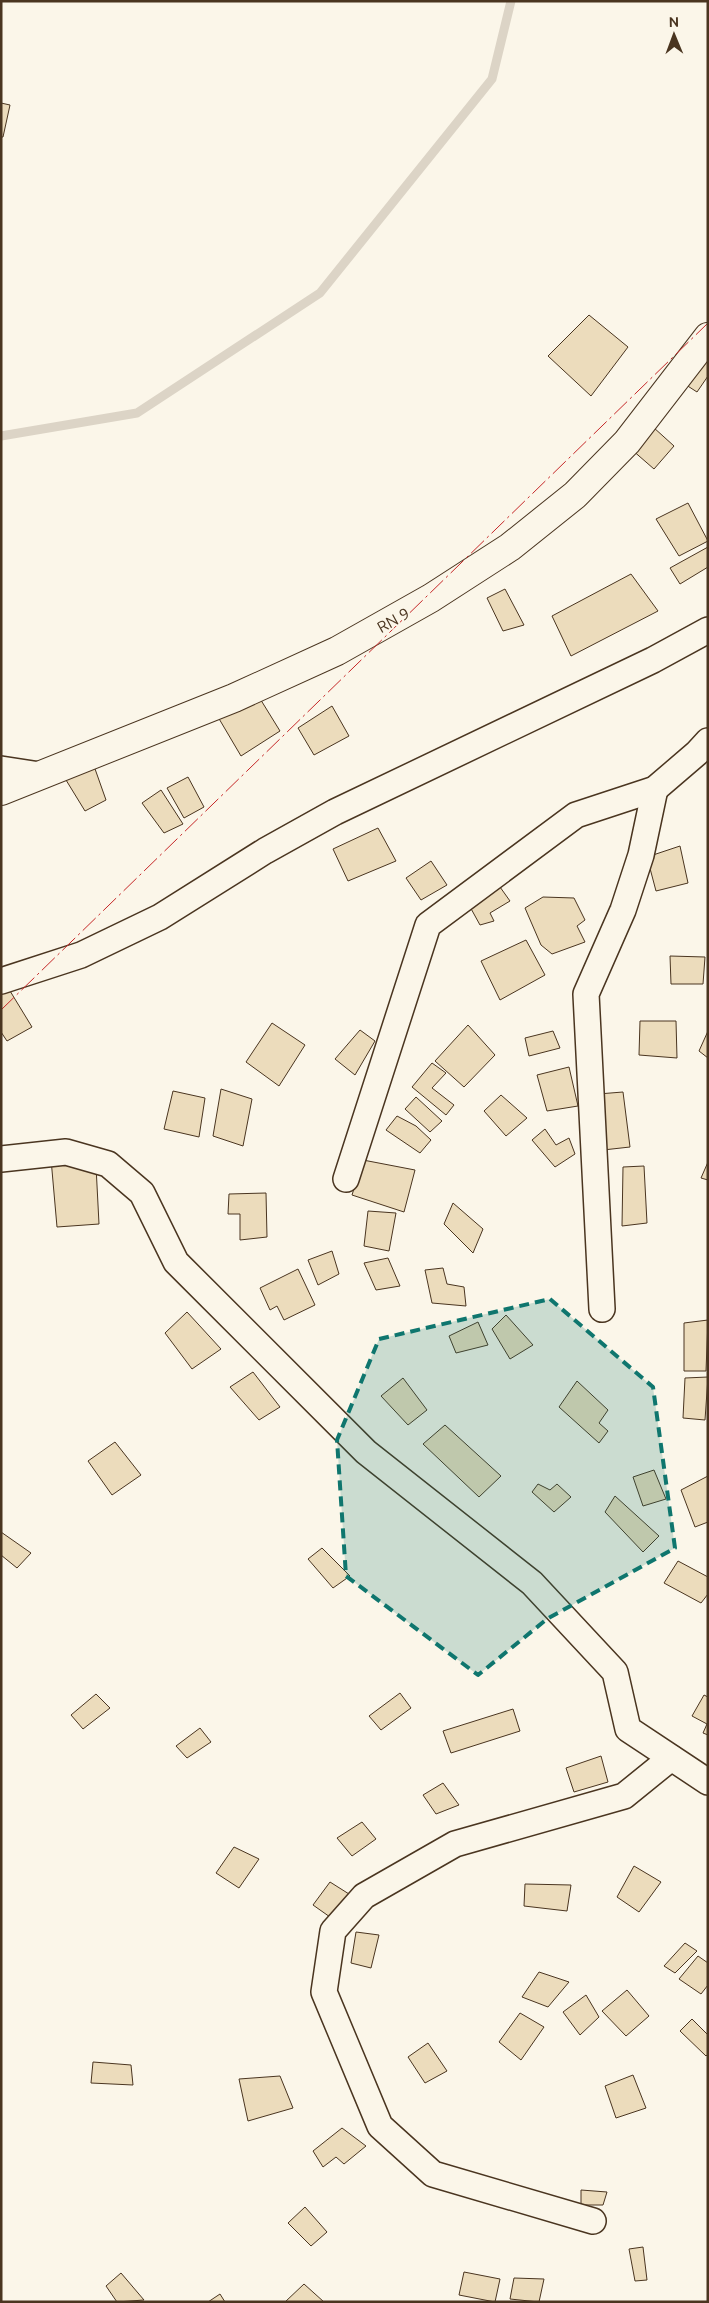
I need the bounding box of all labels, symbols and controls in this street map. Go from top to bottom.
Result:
north arrow [649,10,699,60]
text: N [668,14,679,30]
street label: RN 9 [374,604,412,636]

